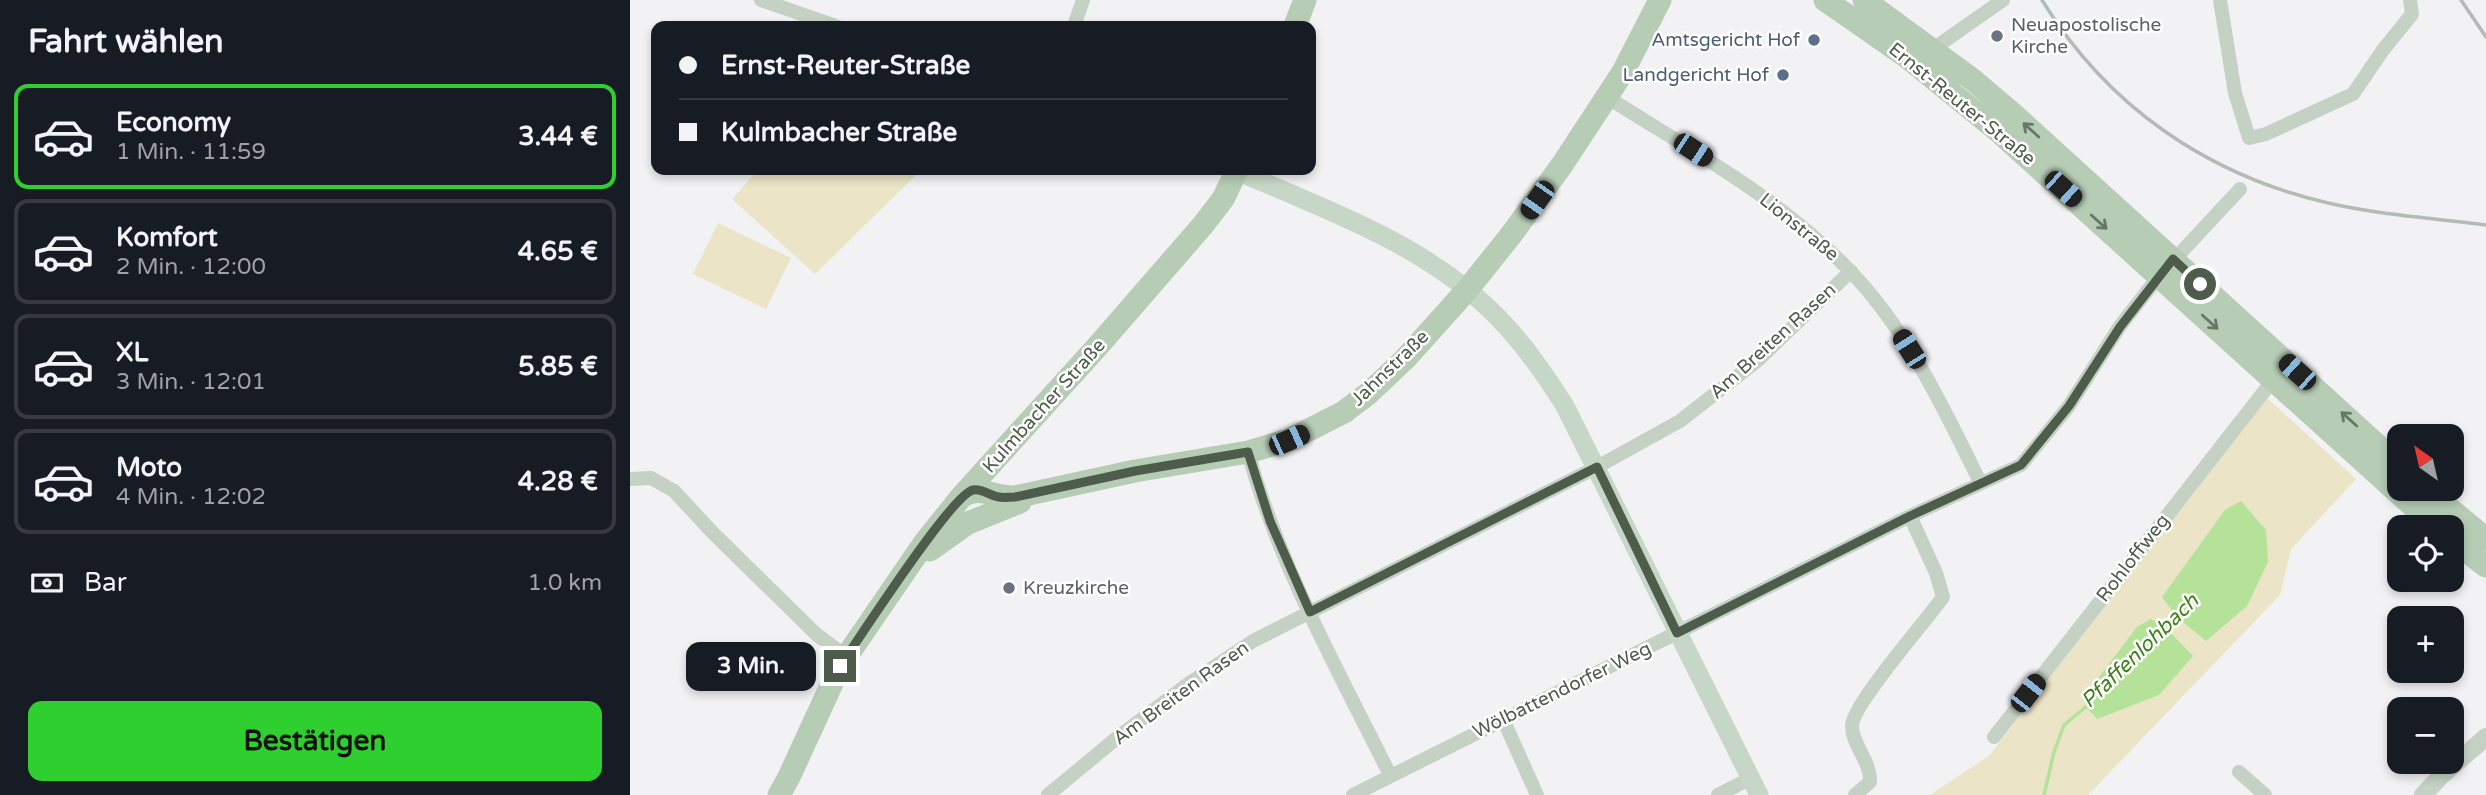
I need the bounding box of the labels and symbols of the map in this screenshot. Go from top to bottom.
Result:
place label: Neuapostolische Kirche [2011,14,2161,58]
marker: Neuapostolische Kirche [1989,28,2005,44]
place label: Amtsgericht Hof [1651,29,1801,51]
marker: Amtsgericht Hof [1806,32,1822,48]
street label: Ernst-Reuter-Straße [1884,38,2040,170]
place label: Landgericht Hof [1623,64,1770,86]
marker: Landgericht Hof [1775,67,1791,83]
one-way arrow [2022,122,2040,138]
car [1670,130,1717,170]
car [2041,167,2086,211]
car [1517,177,1558,223]
street label: Lionstraße [1755,188,1843,266]
one-way arrow [2090,214,2108,230]
route start [2184,268,2216,300]
street label: Am Breiten Rasen [1705,279,1841,403]
one-way arrow [2201,314,2219,330]
street label: Jahnstraße [1347,326,1433,410]
car [1889,326,1930,372]
street label: Kulmbacher Straße [978,334,1110,478]
car [2275,350,2320,394]
one-way arrow [2340,411,2358,427]
car [1266,422,1313,458]
north arrow [2387,424,2464,500]
street label: Rohloffweg [2092,510,2174,606]
place label: Kreuzkirche [1023,577,1129,599]
marker: Kreuzkirche [1001,580,1017,596]
water label: Pfaffenlohbach [2076,588,2205,713]
street label: Am Breiten Rasen [1109,636,1253,750]
street label: Wölbattendorfer Weg [1469,637,1655,743]
callout: 3 Min. [686,642,816,690]
route end [824,650,856,682]
car [2007,670,2050,716]

